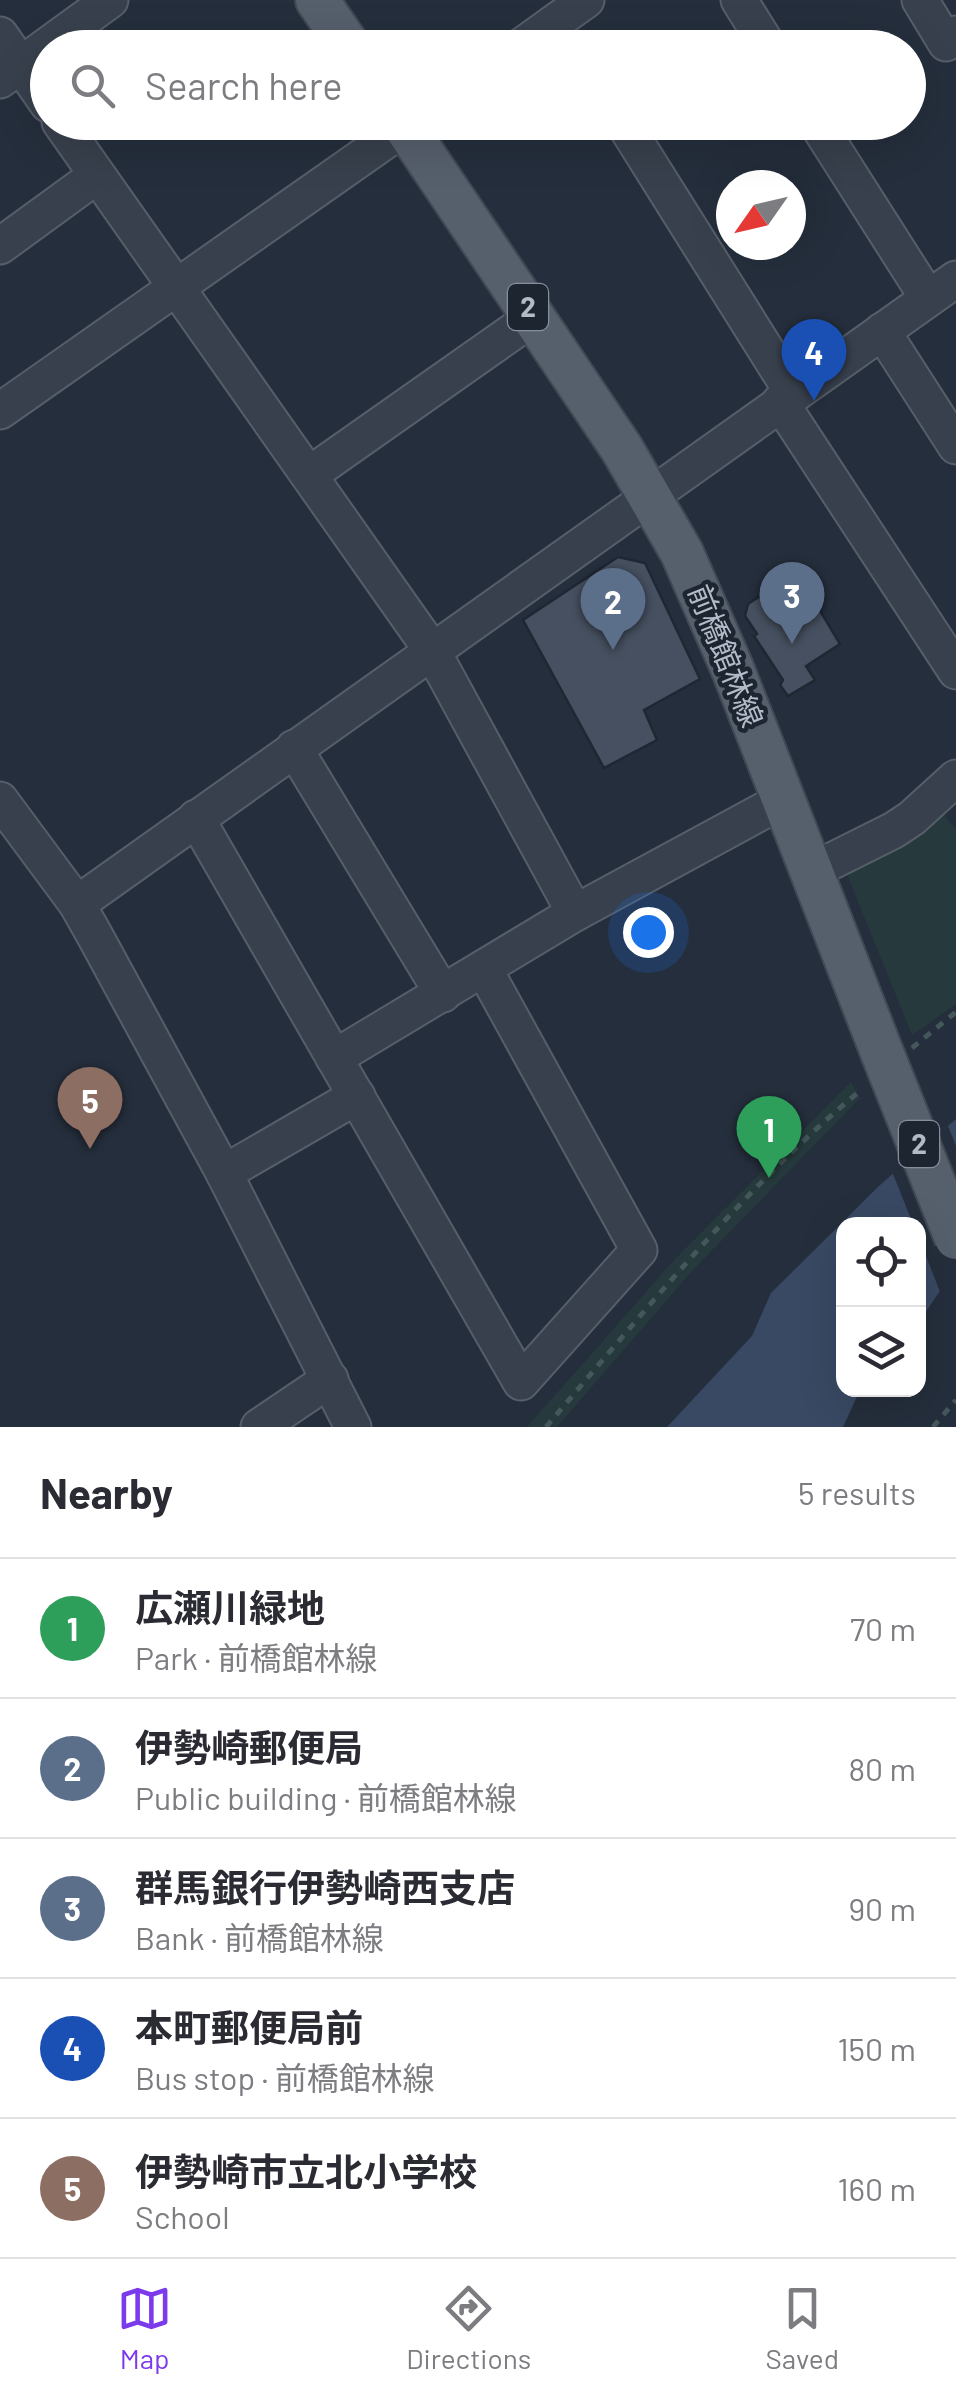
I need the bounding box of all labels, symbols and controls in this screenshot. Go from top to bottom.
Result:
search box [30,30,926,140]
icon: search [65,58,120,113]
text: Search here [145,62,343,108]
north arrow [716,170,806,260]
road number: 2 [508,284,548,330]
pin: 4 [782,318,846,401]
pin: 3 [760,562,824,644]
pin: 2 [580,568,646,650]
street label: 前橋館林線 [682,579,772,732]
your location [623,907,674,958]
pin: 5 [58,1066,122,1149]
pin: 1 [736,1096,802,1178]
road number: 2 [899,1121,939,1167]
map controls [836,1217,926,1397]
button: locate [836,1217,926,1307]
button: layers [836,1307,926,1397]
text: Nearby [40,1467,173,1517]
text: 5 results [798,1473,916,1511]
text: 広瀬川緑地 [135,1584,325,1630]
text: 1 [67,1609,78,1647]
text: 70 m [850,1609,916,1647]
text: Park · 前橋館林線 [135,1638,377,1676]
text: 伊勢崎郵便局 [135,1724,363,1770]
text: 2 [64,1749,81,1787]
text: 80 m [848,1749,916,1787]
text: Public building · 前橋館林線 [135,1778,517,1816]
text: 群馬銀行伊勢崎西支店 [135,1864,515,1910]
text: 3 [64,1889,81,1927]
text: 90 m [848,1889,916,1927]
text: Bank · 前橋館林線 [135,1918,384,1956]
text: 本町郵便局前 [135,2004,363,2050]
text: 4 [63,2029,82,2067]
text: 150 m [837,2029,916,2067]
text: Bus stop · 前橋館林線 [135,2058,435,2096]
text: 伊勢崎市立北小学校 [135,2148,477,2194]
text: 5 [64,2169,81,2207]
text: 160 m [837,2169,916,2207]
text: School [135,2197,230,2235]
tab: Map [117,2281,172,2375]
tab: Directions [406,2281,531,2375]
tab: Saved [765,2281,839,2375]

